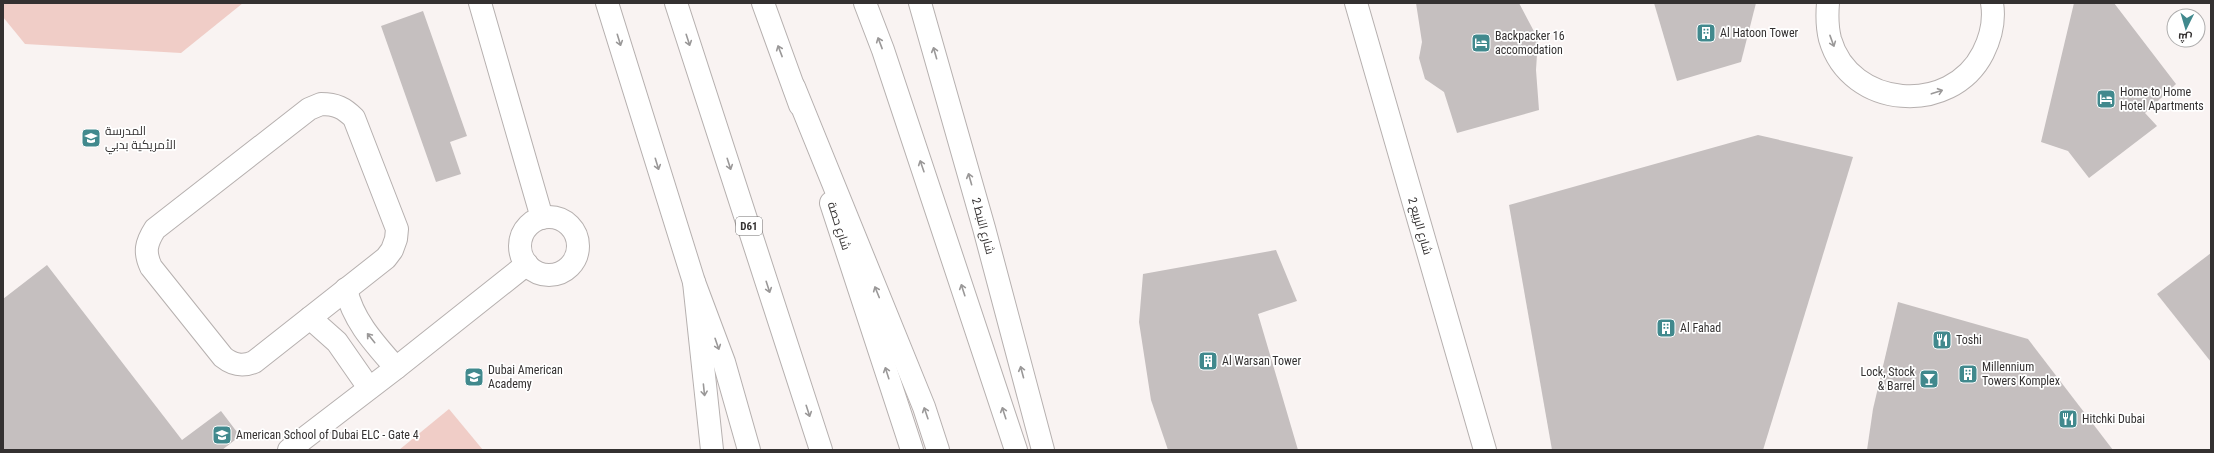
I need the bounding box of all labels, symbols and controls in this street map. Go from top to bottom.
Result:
north arrow [2166,8,2206,48]
building icon: Al Hatoon Tower [1695,22,1717,44]
place label: Al Hatoon Tower [1720,26,1799,40]
place label: Backpacker 16 accomodation [1495,29,1565,57]
text: ش [2178,30,2193,45]
hotel icon: Backpacker 16 accomodation [1470,32,1492,54]
one-way arrow [615,34,623,46]
one-way arrow [685,34,693,46]
one-way arrow [1829,35,1836,48]
one-way arrow [876,37,884,49]
one-way arrow [776,45,784,57]
one-way arrow [931,47,938,60]
place label: Home to Home Hotel Apartments [2120,85,2204,113]
one-way arrow [1930,88,1943,95]
hotel icon: Home to Home Hotel Apartments [2095,88,2117,110]
place label: المدرسة الأمريكية بدبي [105,124,176,155]
school or university icon: المدرسة الأمريكية بدبي [80,127,102,149]
one-way arrow [726,157,733,170]
one-way arrow [654,158,662,170]
one-way arrow [918,160,925,173]
one-way arrow [966,172,973,185]
street label: شارع النبط 2 [968,196,997,256]
street label: شارع الربيع 2 [1404,196,1435,257]
street label: شارع حصة [824,200,853,252]
road number: D61 [736,217,762,235]
one-way arrow [765,281,773,293]
one-way arrow [959,283,966,296]
one-way arrow [873,287,880,299]
building icon: Al Fahad [1655,317,1677,339]
place label: Al Fahad [1680,321,1721,335]
restaurant icon: Toshi [1931,329,1953,351]
one-way arrow [367,333,376,344]
place label: Toshi [1956,333,1982,347]
one-way arrow [714,338,722,350]
building icon: Al Warsan Tower [1197,350,1219,372]
place label: Al Warsan Tower [1222,354,1301,368]
place label: Millennium Towers Komplex [1982,360,2060,388]
place label: Dubai American Academy [488,363,563,391]
building icon: Millennium Towers Komplex [1957,363,1979,385]
one-way arrow [1018,365,1025,378]
place label: Lock, Stock & Barrel [1861,365,1916,393]
school or university icon: Dubai American Academy [463,366,485,388]
one-way arrow [882,367,890,379]
bar icon: Lock, Stock & Barrel [1918,368,1940,390]
one-way arrow [700,383,708,396]
one-way arrow [805,405,812,418]
one-way arrow [921,407,929,419]
one-way arrow [999,407,1007,419]
restaurant icon: Hitchki Dubai [2057,408,2079,430]
place label: Hitchki Dubai [2082,412,2145,426]
school or university icon: American School of Dubai ELC - Gate 4 [211,424,233,446]
place label: American School of Dubai ELC - Gate 4 [236,428,419,442]

